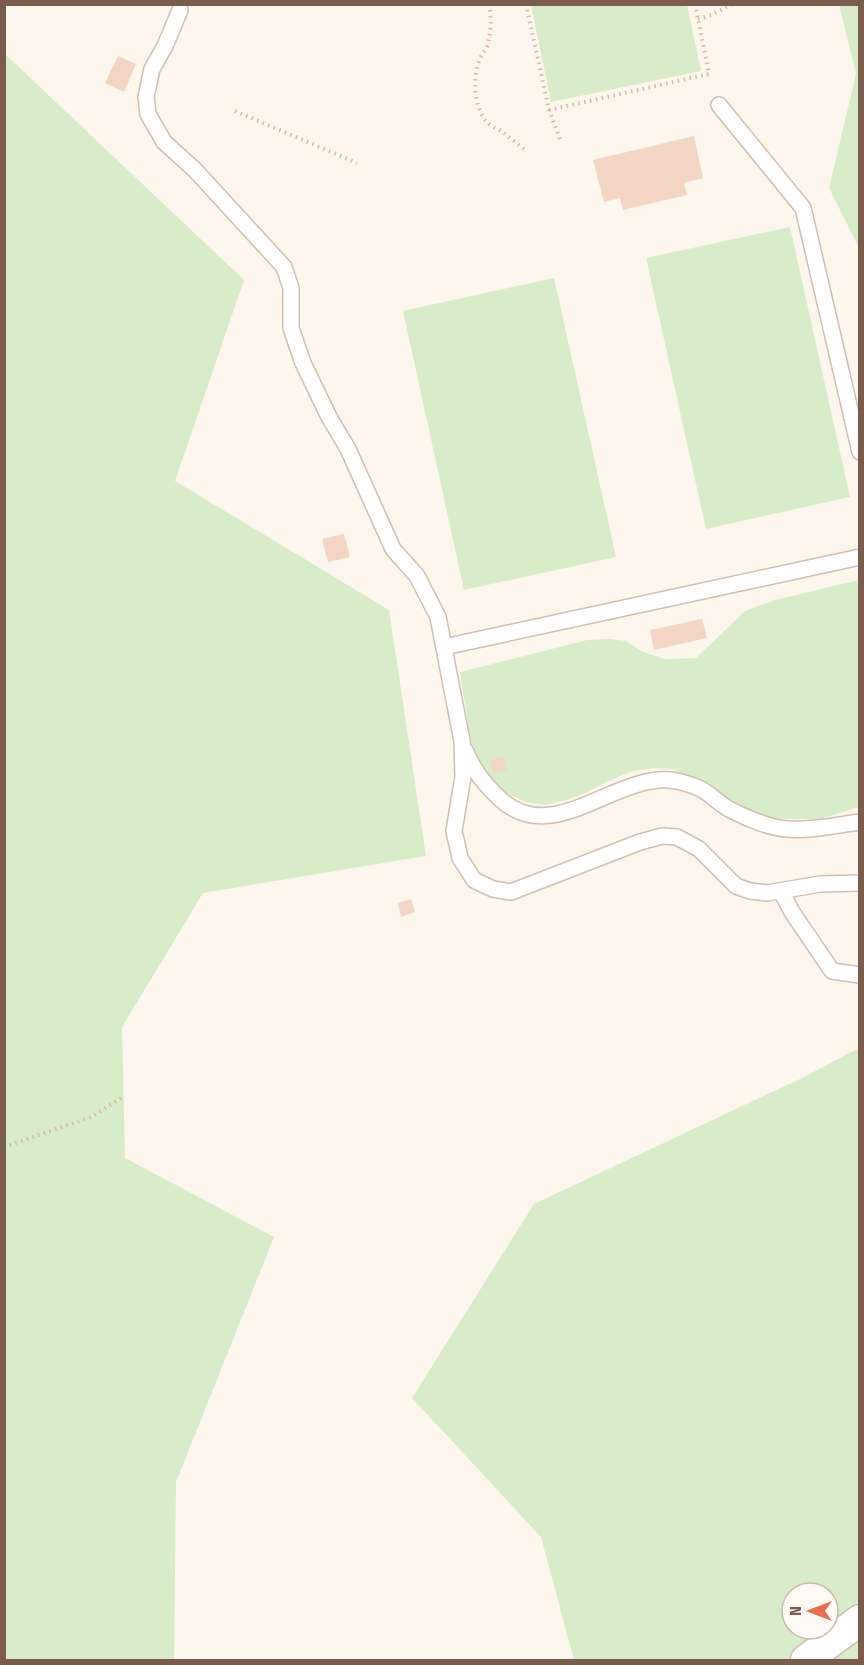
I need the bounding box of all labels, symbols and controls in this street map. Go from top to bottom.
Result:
north arrow [780,1581,840,1641]
text: N [786,1606,805,1616]

